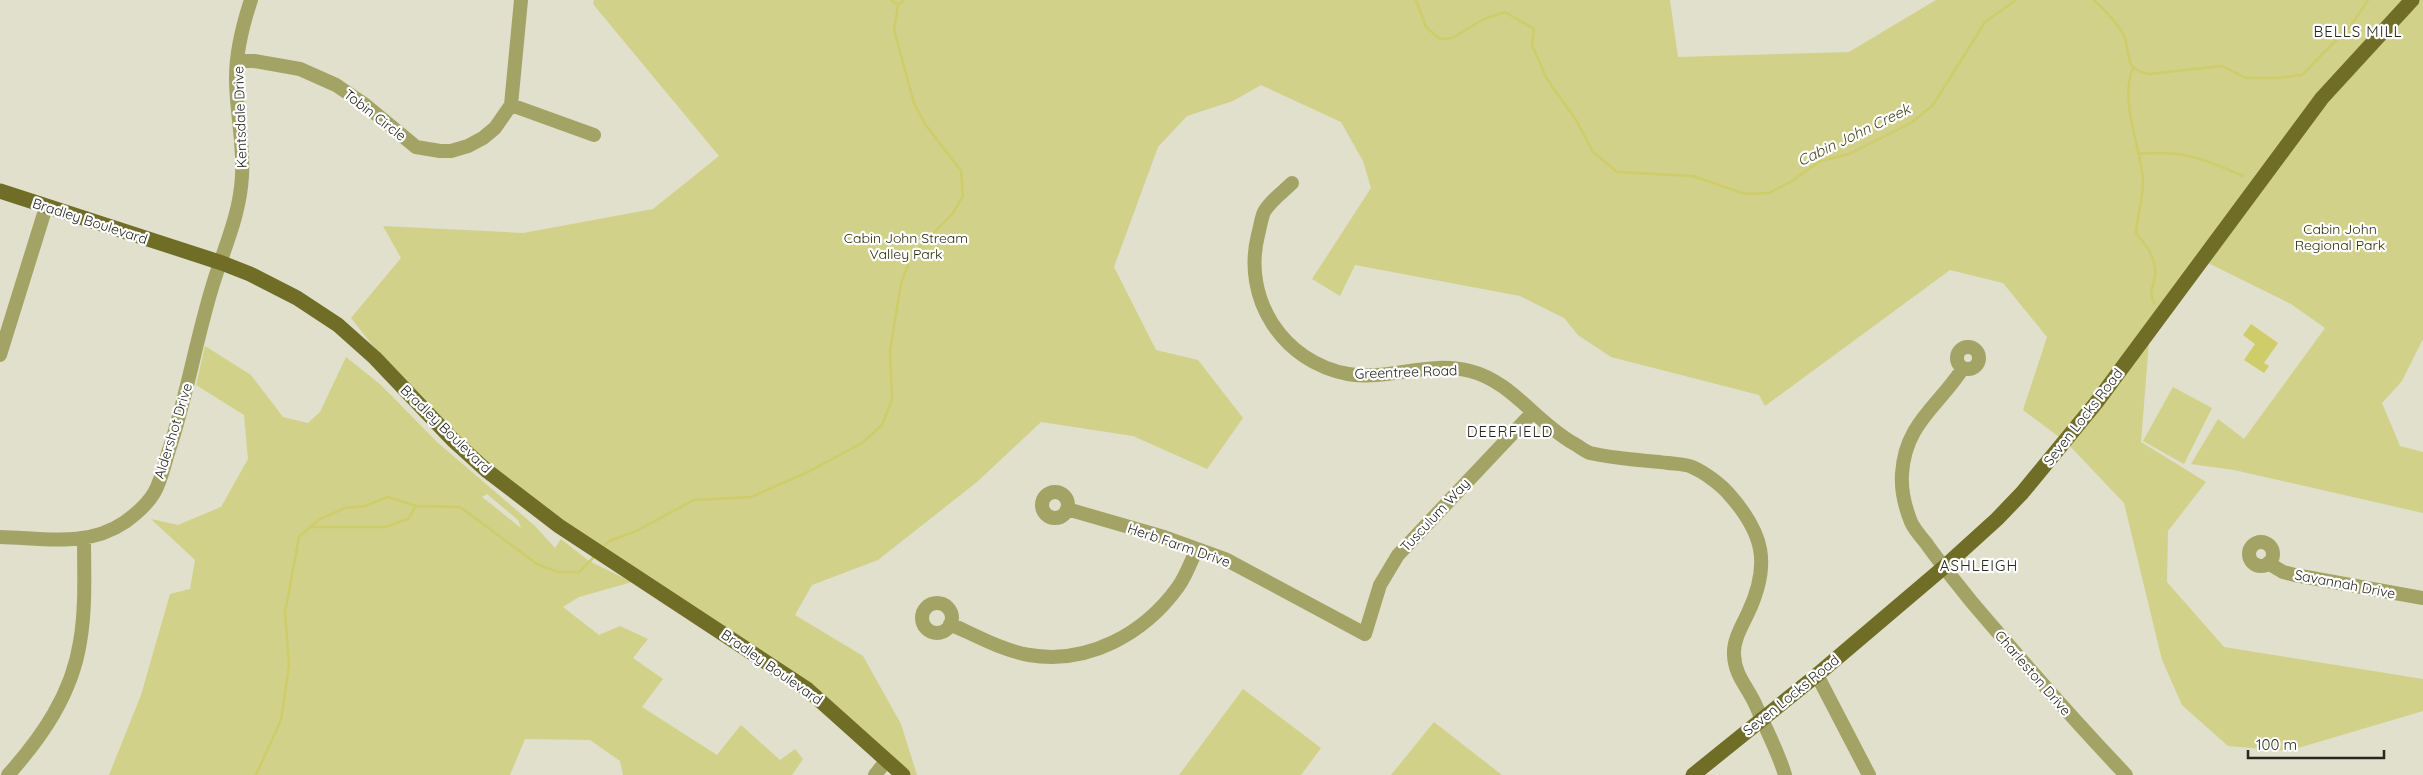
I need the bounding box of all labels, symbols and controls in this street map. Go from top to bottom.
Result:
district label: BELLS MILL [2314,22,2402,41]
street label: Kentsdale Drive [229,66,251,168]
street label: Tobin Circle [340,85,410,145]
water label: Cabin John Creek [1794,98,1915,170]
street label: Bradley Boulevard [30,194,150,248]
park label: Cabin John Regional Park [2295,220,2385,254]
park label: Cabin John Stream Valley Park [844,229,968,263]
street label: Greentree Road [1354,361,1458,383]
street label: Seven Locks Road [2039,365,2127,469]
street label: Aldershot Drive [150,381,196,481]
street label: Bradley Boulevard [397,381,495,477]
district label: DEERFIELD [1467,422,1553,441]
street label: Tusculum Way [1396,474,1474,556]
street label: Herb Farm Drive [1125,519,1233,571]
district label: ASHLEIGH [1940,556,2018,575]
street label: Savannah Drive [2293,565,2397,603]
street label: Bradley Boulevard [718,625,826,709]
street label: Charleston Drive [1991,627,2075,719]
street label: Seven Locks Road [1739,651,1843,739]
scale bar [2248,728,2384,760]
text: 100 m [2256,735,2297,754]

